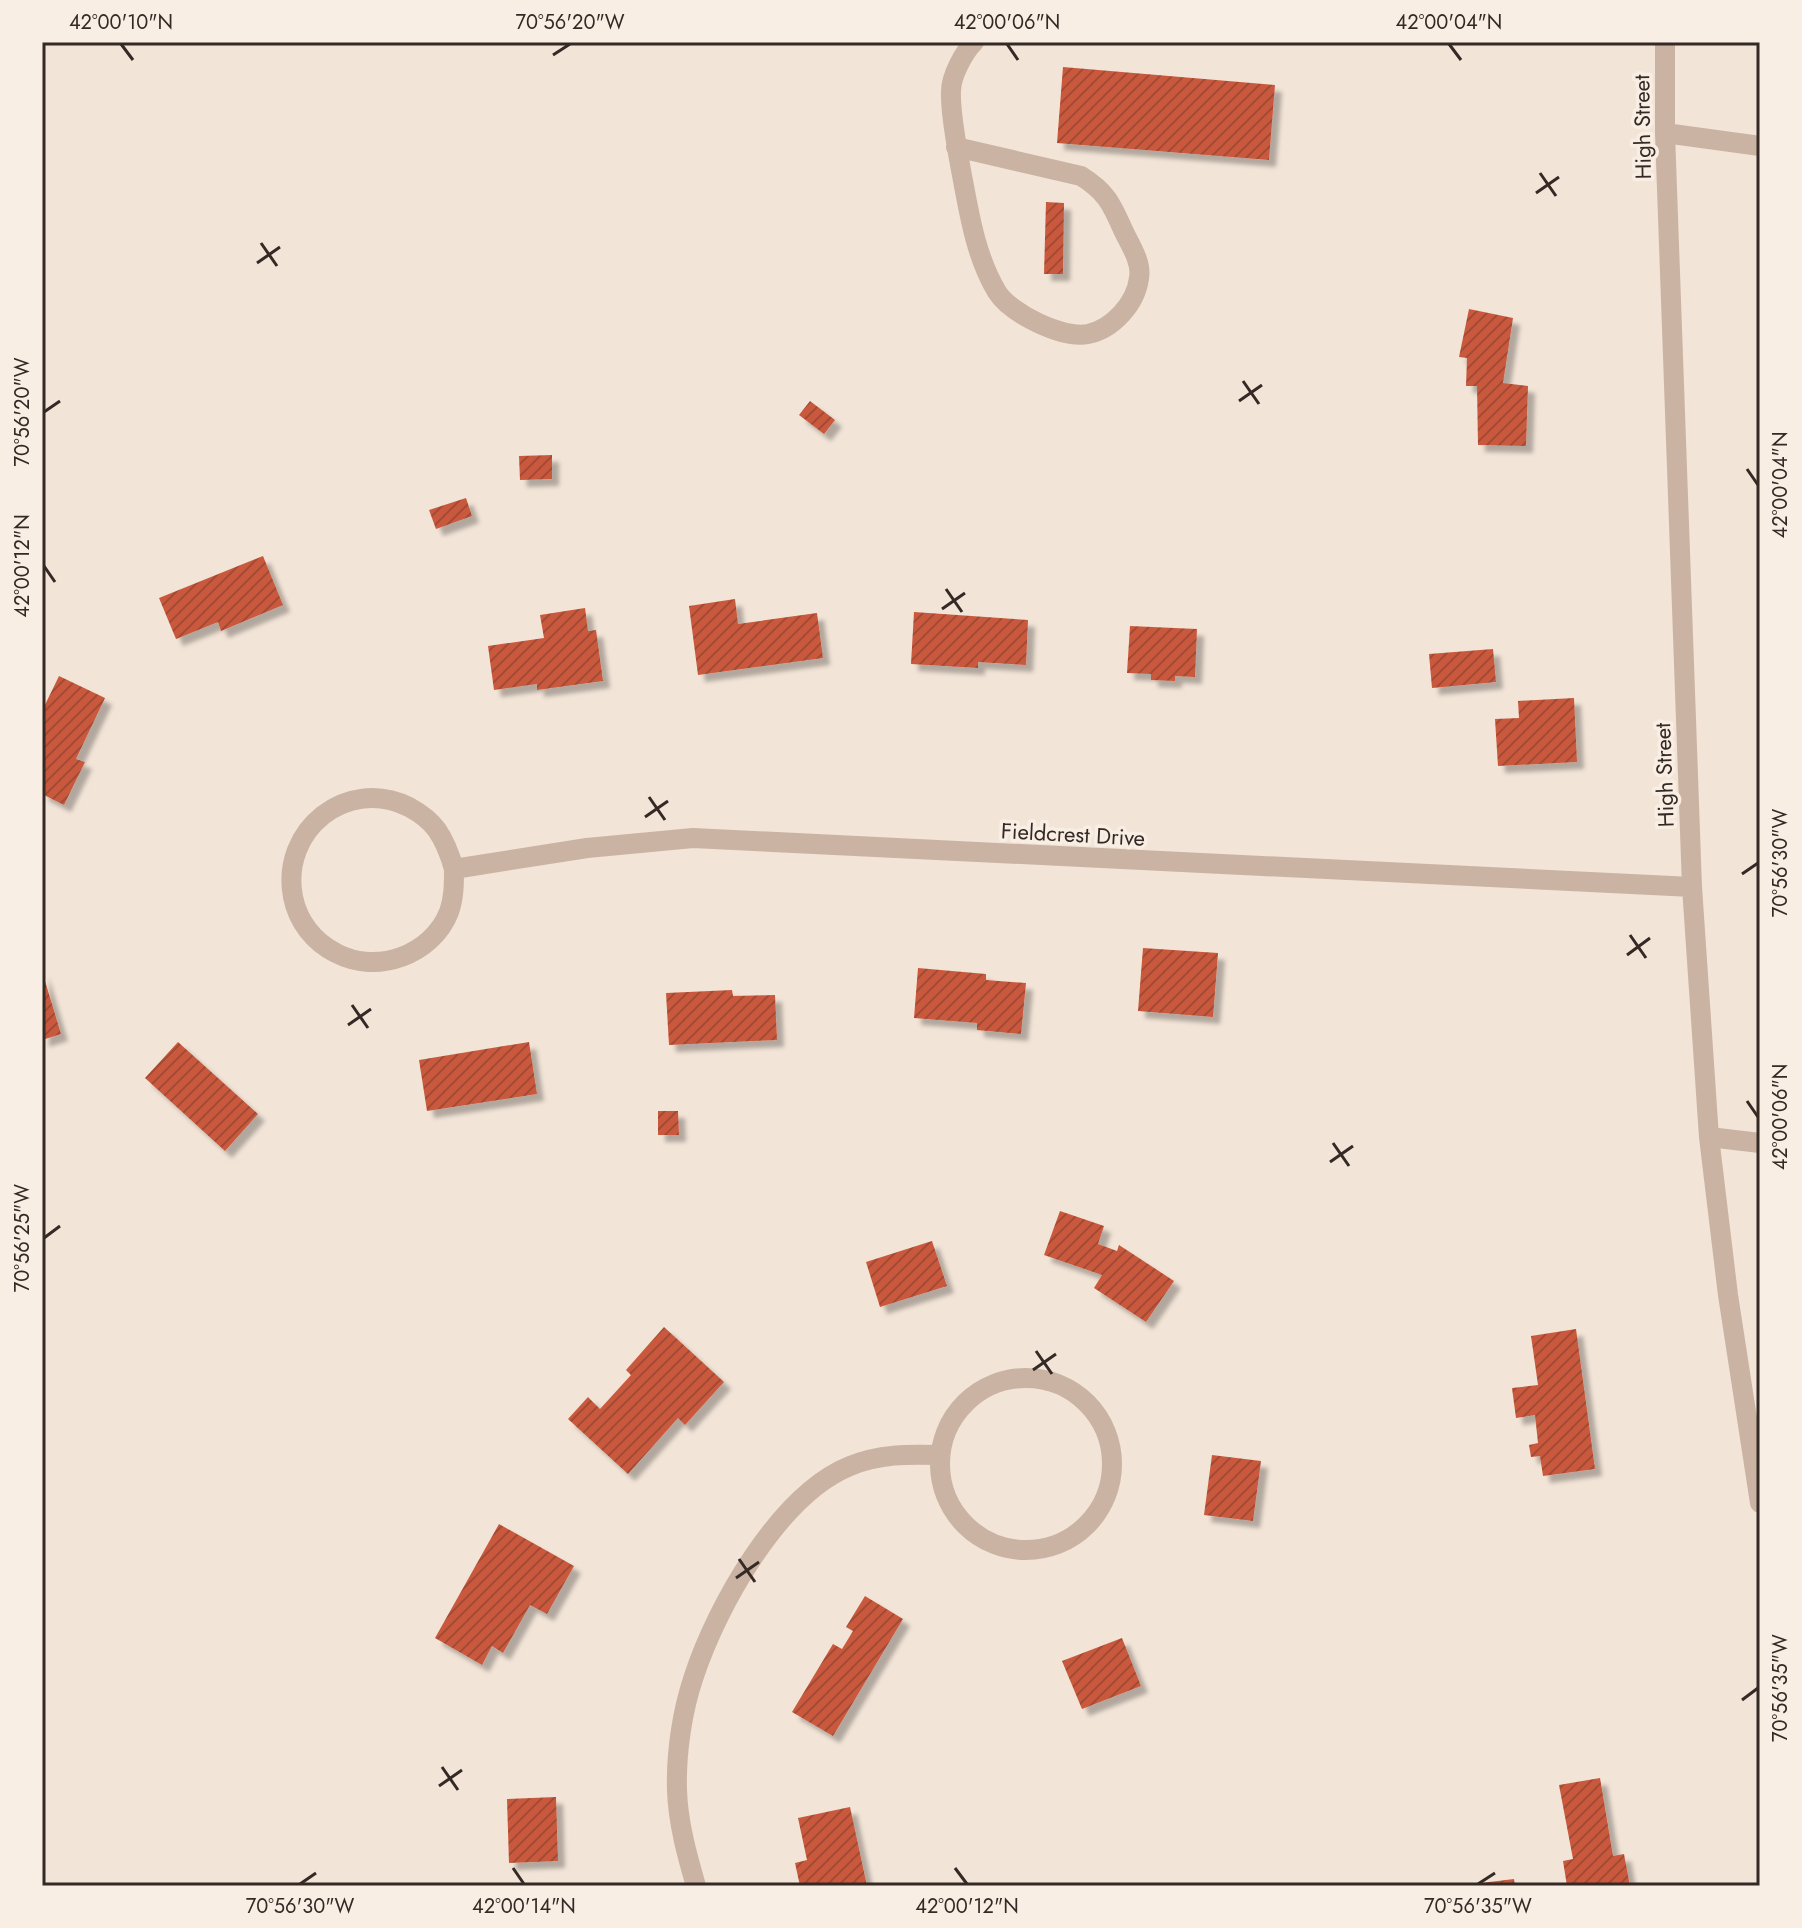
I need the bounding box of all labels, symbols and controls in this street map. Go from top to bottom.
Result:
text: 42°00'10"N [69,8,173,37]
text: 70°56'20"W [515,8,625,37]
text: 42°00'06"N [954,8,1060,37]
text: 42°00'04"N [1396,8,1502,37]
street label: High Street [1625,74,1659,180]
text: 70°56'20"W [8,357,37,467]
text: 42°00'04"N [1766,432,1795,538]
text: 42°00'12"N [8,514,37,618]
street label: High Street [1646,721,1682,828]
text: 70°56'30"W [1766,809,1795,917]
street label: Fieldcrest Drive [1000,814,1146,854]
text: 42°00'06"N [1766,1064,1795,1170]
text: 70°56'25"W [8,1184,37,1292]
text: 70°56'35"W [1766,1634,1795,1742]
text: 70°56'30"W [246,1892,354,1921]
text: 42°00'14"N [472,1892,576,1921]
text: 42°00'12"N [915,1892,1019,1921]
text: 70°56'35"W [1424,1892,1532,1921]

